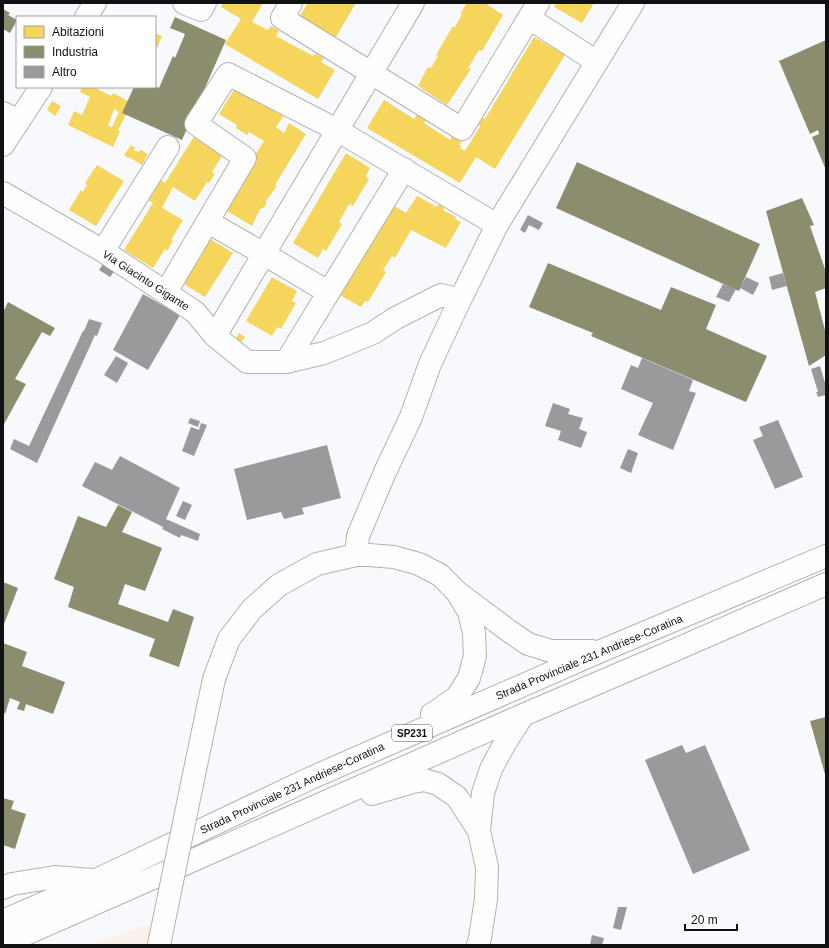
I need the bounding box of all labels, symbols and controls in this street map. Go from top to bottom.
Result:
legend [16,16,156,88]
text: Abitazioni [52,25,104,39]
text: Industria [52,45,98,59]
text: Altro [52,65,77,79]
street label: Via Giacinto Gigante [101,248,191,312]
street label: Strada Provinciale 231 Andriese-Coratina [494,612,685,702]
road number: SP231 [392,725,432,741]
street label: Strada Provinciale 231 Andriese-Coratina [198,740,387,836]
scale bar [685,906,737,932]
text: 20 m [691,913,718,927]

